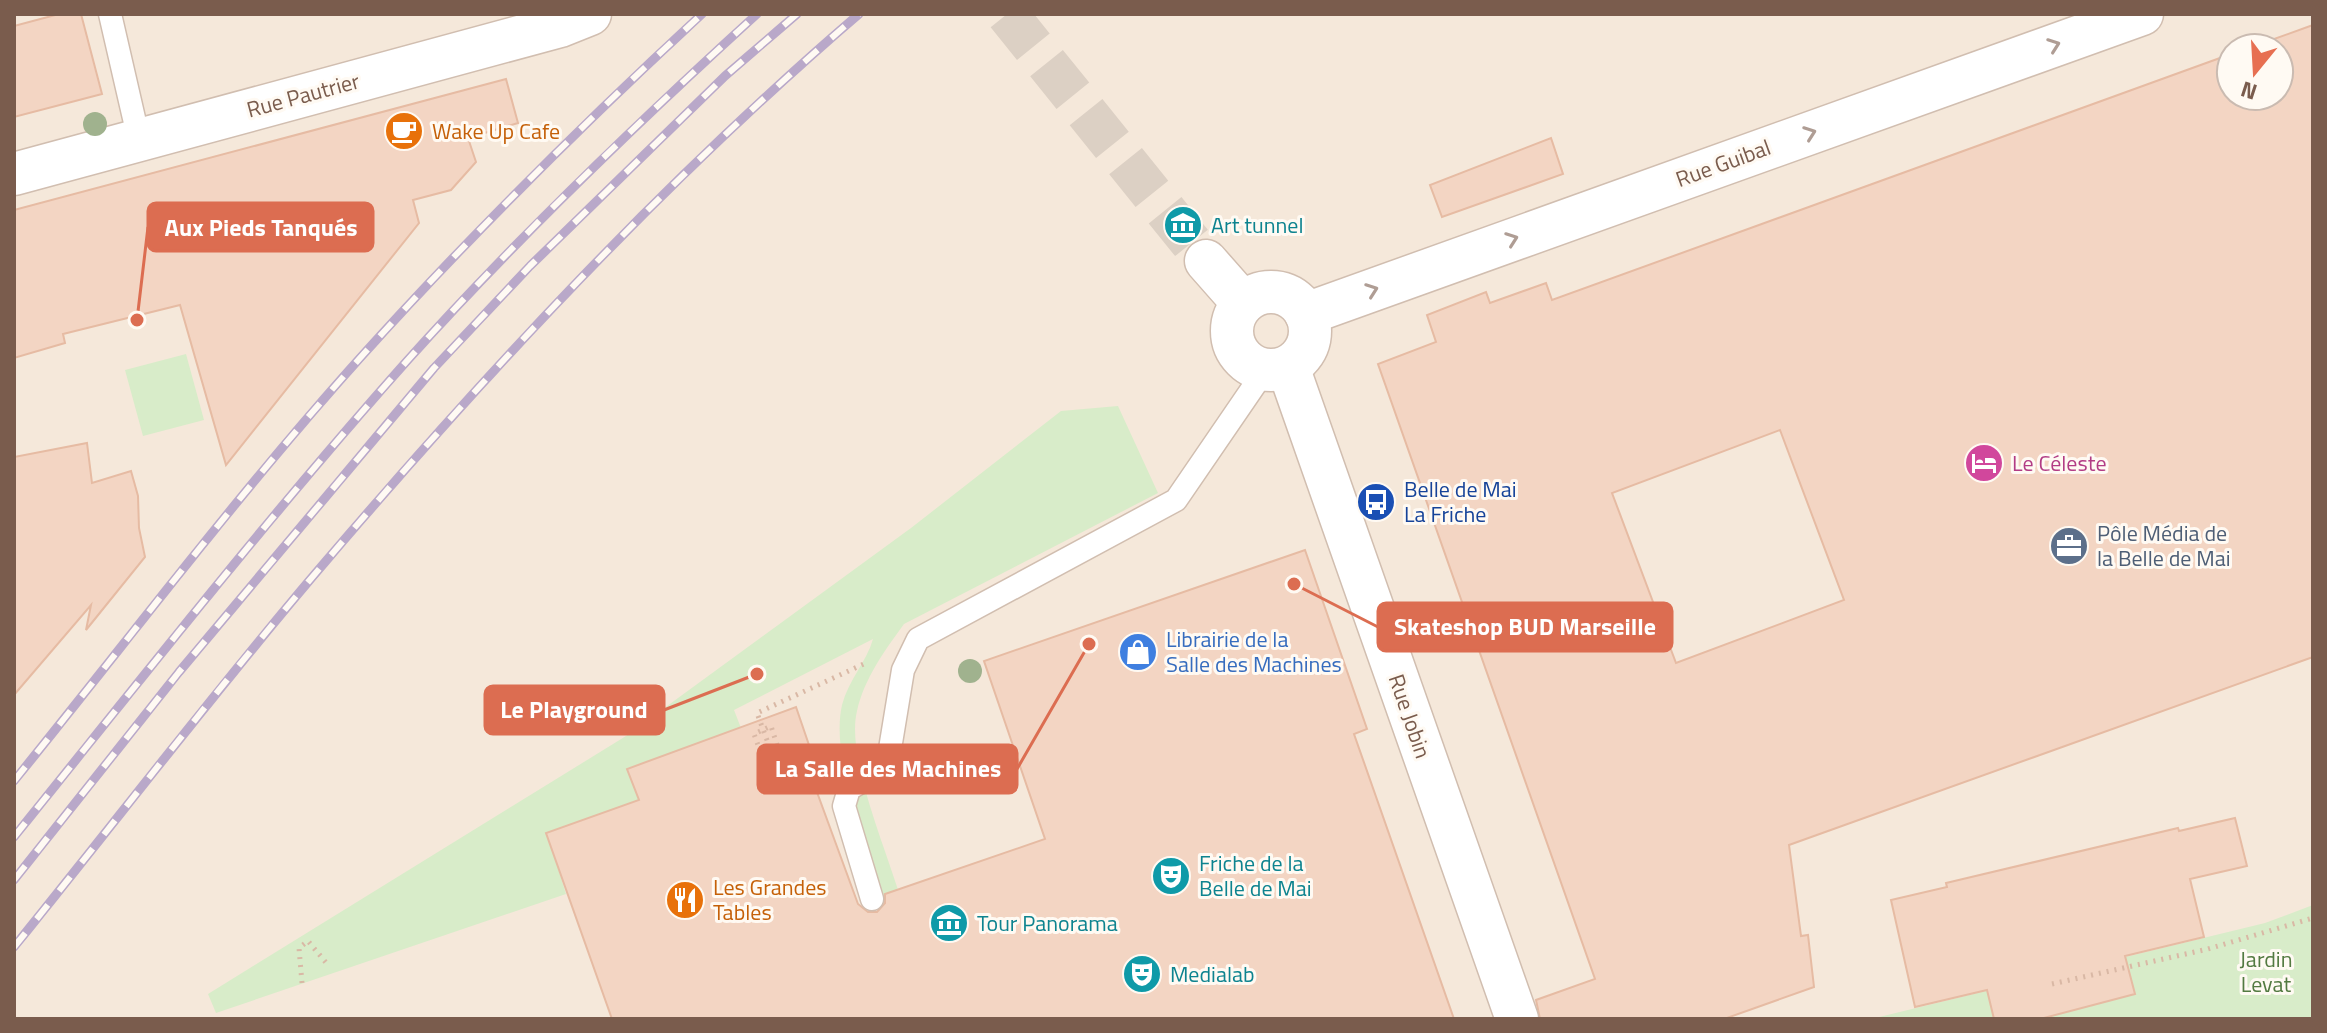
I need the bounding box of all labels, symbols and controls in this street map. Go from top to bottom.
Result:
north arrow [2215,32,2295,112]
one-way arrow [2047,38,2061,55]
street label: Rue Pautrier [243,64,364,126]
text: N [2236,72,2261,110]
cafe icon: Wake Up Cafe [383,110,425,152]
place label: Wake Up Cafe [432,114,560,148]
one-way arrow [1802,126,1816,142]
street label: Rue Guibal [1671,130,1775,196]
callout: Aux Pieds Tanqués [148,203,373,251]
museum icon: Art tunnel [1162,204,1204,246]
place label: Art tunnel [1211,208,1304,242]
text: Aux Pieds Tanqués [164,209,358,245]
one-way arrow [1504,232,1518,249]
one-way arrow [1365,283,1379,300]
hotel icon: Le Céleste [1963,442,2005,484]
place label: Le Céleste [2012,446,2107,480]
place label: Belle de Mai La Friche [1404,472,1517,531]
bus stop icon: Belle de Mai La Friche [1355,481,1397,523]
place label: Pôle Média de la Belle de Mai [2097,516,2231,575]
office icon: Pôle Média de la Belle de Mai [2048,525,2090,567]
callout: Skateshop BUD Marseille [1378,603,1672,651]
text: Skateshop BUD Marseille [1394,608,1656,644]
place label: Librairie de la Salle des Machines [1166,622,1342,681]
shop icon: Librairie de la Salle des Machines [1117,631,1159,673]
street label: Rue Jobin [1380,669,1440,763]
callout: Le Playground [485,686,664,734]
text: Le Playground [500,691,648,727]
callout: La Salle des Machines [758,745,1017,793]
text: La Salle des Machines [775,750,1001,786]
place label: Friche de la Belle de Mai [1199,846,1312,905]
theatre icon: Friche de la Belle de Mai [1150,855,1192,897]
place label: Les Grandes Tables [713,870,827,929]
restaurant icon: Les Grandes Tables [664,879,706,921]
museum icon: Tour Panorama [928,902,970,944]
place label: Tour Panorama [977,906,1118,940]
park label: Jardin Levat [2240,942,2292,1001]
theatre icon: Medialab [1121,953,1163,995]
place label: Medialab [1170,957,1255,991]

